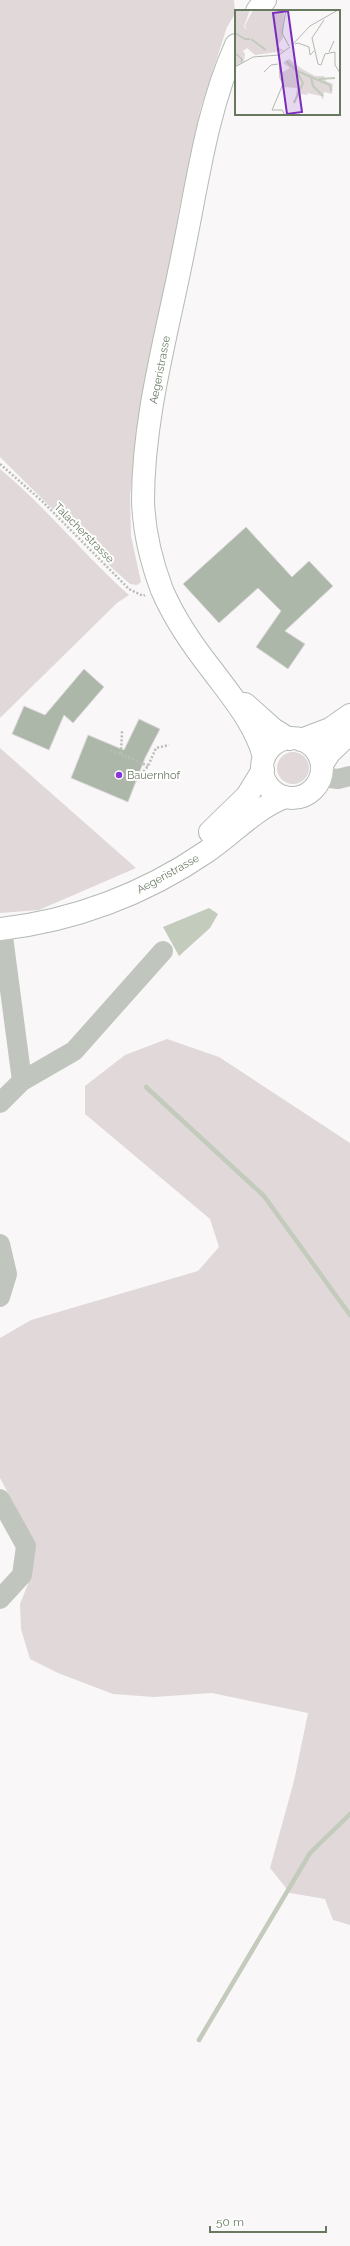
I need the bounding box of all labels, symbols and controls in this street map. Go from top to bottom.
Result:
inset map [235,10,340,115]
street label: Aegeristrasse [147,334,173,405]
street label: Talacherstrasse [51,500,117,566]
place label: Bauernhof [127,769,180,782]
marker: Bauernhof [114,770,124,780]
street label: Aegeristrasse [135,851,202,896]
scale bar [210,2208,326,2234]
text: 50 m [216,2215,244,2229]

